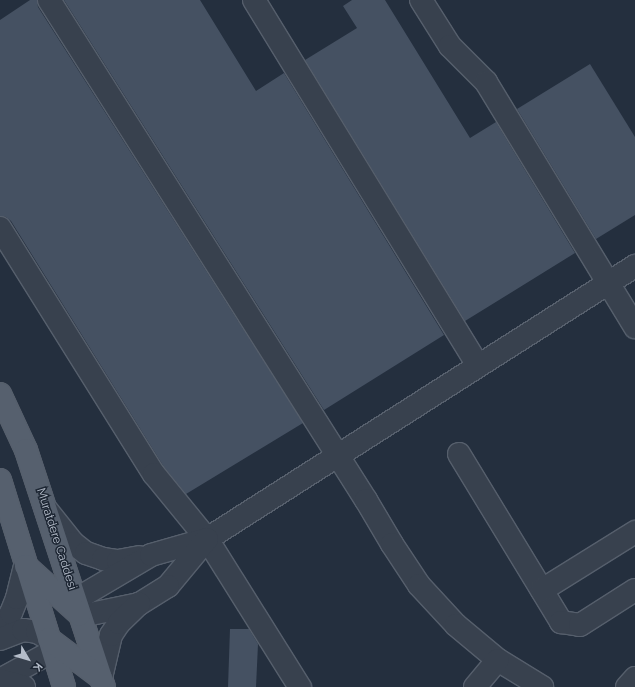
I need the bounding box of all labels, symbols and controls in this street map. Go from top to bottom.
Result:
street label: Muratdere Caddesi [33,486,79,592]
north arrow [8,639,48,679]
text: K [30,660,45,674]

